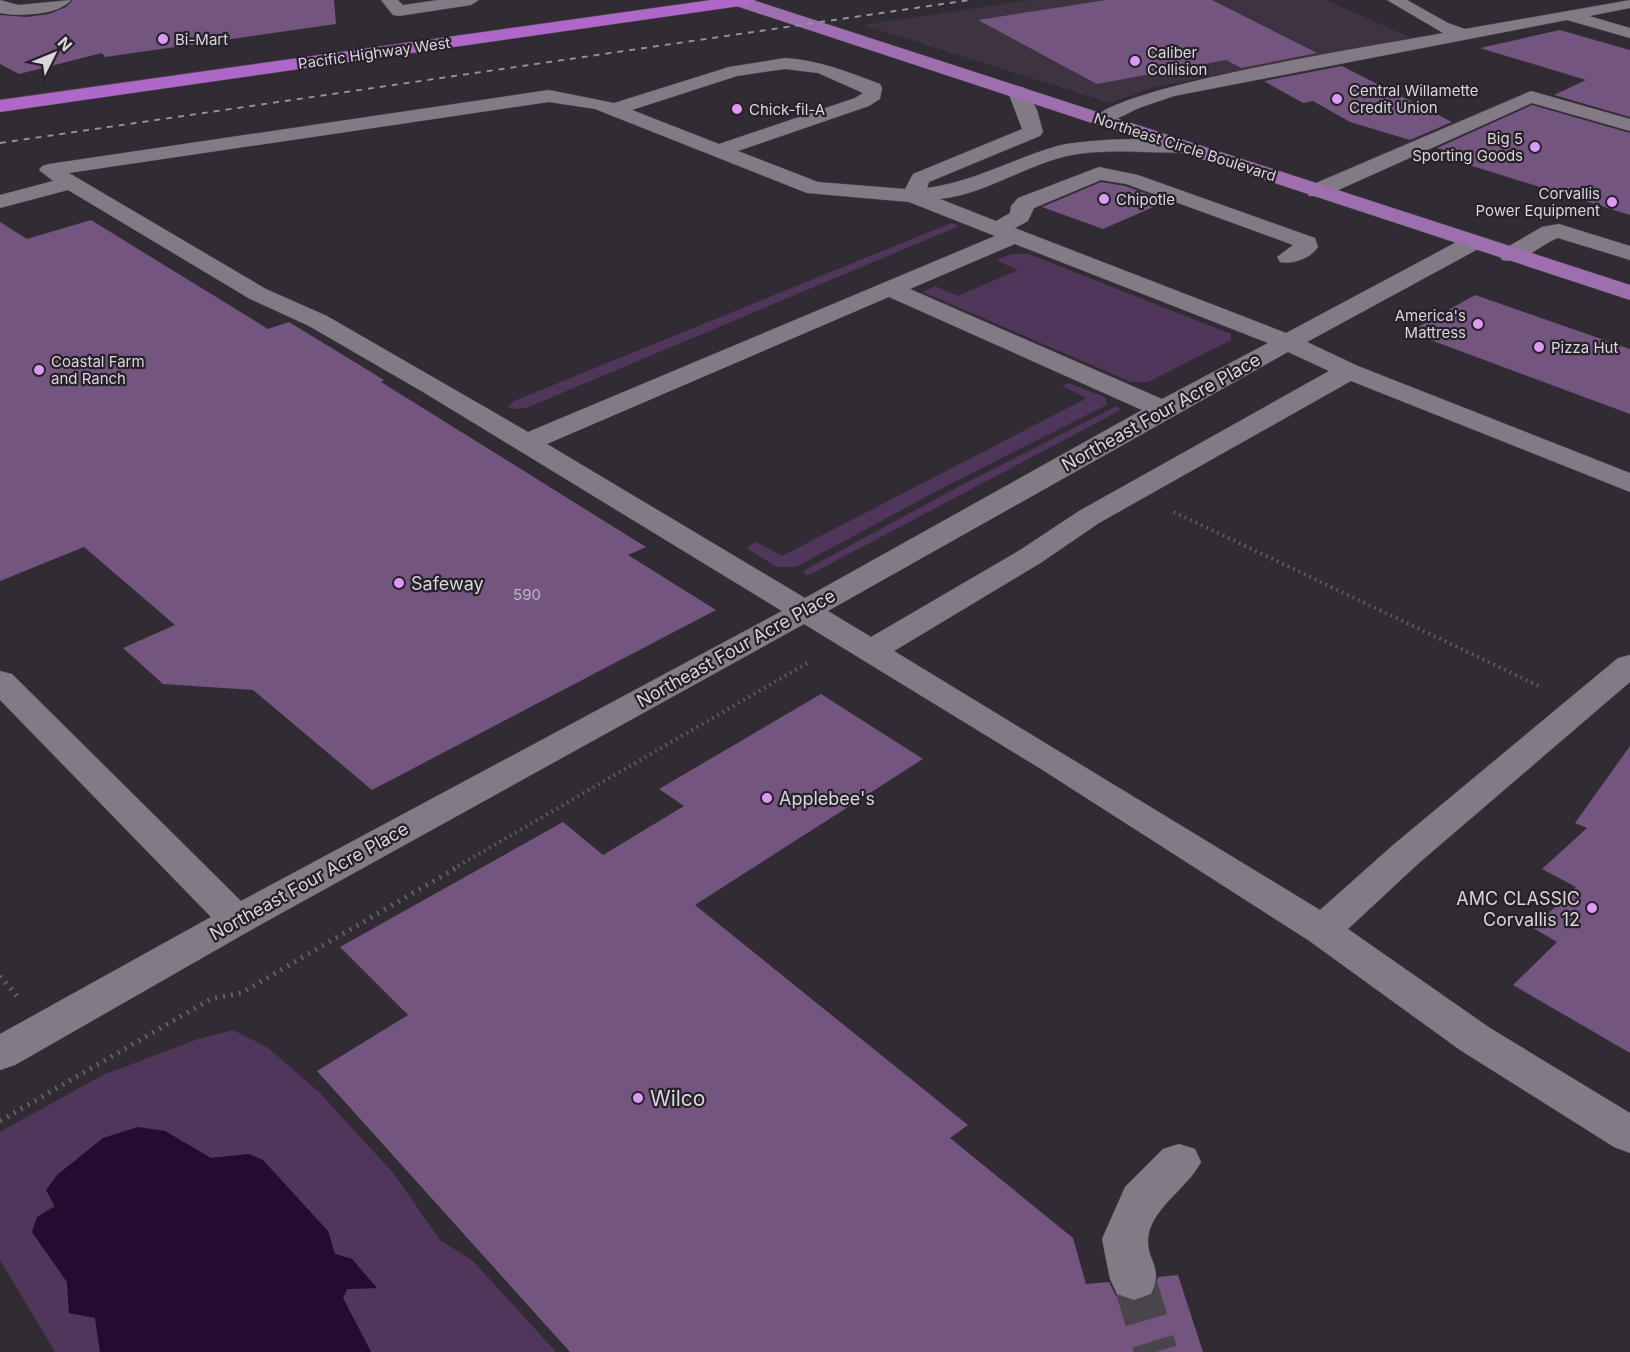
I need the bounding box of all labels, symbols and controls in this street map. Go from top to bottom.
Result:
north arrow [24,24,84,84]
place label: Bi-Mart [175,30,228,49]
text: N [53,32,76,55]
marker: Bi-Mart [156,32,170,46]
street label: Pacific Highway West [297,33,452,73]
place label: Caliber Collision [1147,43,1207,79]
marker: Caliber Collision [1128,54,1142,68]
place label: Central Willamette Credit Union [1349,81,1478,117]
marker: Central Willamette Credit Union [1330,92,1344,106]
place label: Chick-fil-A [749,100,825,119]
marker: Chick-fil-A [730,102,744,116]
street label: Northeast Circle Boulevard [1091,109,1279,185]
place label: Big 5 Sporting Goods [1412,129,1523,165]
marker: Big 5 Sporting Goods [1528,140,1542,154]
place label: Corvallis Power Equipment [1476,184,1600,220]
place label: Chipotle [1116,190,1175,209]
marker: Chipotle [1097,192,1111,206]
marker: Corvallis Power Equipment [1605,195,1619,209]
place label: America's Mattress [1395,306,1466,342]
marker: America's Mattress [1471,317,1485,331]
place label: Pizza Hut [1551,338,1618,357]
marker: Pizza Hut [1532,340,1546,354]
street label: Northeast Four Acre Place [1058,349,1264,475]
place label: Coastal Farm and Ranch [51,352,145,388]
marker: Coastal Farm and Ranch [32,363,46,377]
place label: Safeway [411,573,484,594]
marker: Safeway [392,576,406,590]
house number: 590 [513,585,541,604]
street label: Northeast Four Acre Place [633,585,839,711]
place label: Applebee's [779,788,875,809]
marker: Applebee's [760,791,774,805]
street label: Northeast Four Acre Place [206,818,412,944]
place label: AMC CLASSIC Corvallis 12 [1456,888,1580,930]
marker: AMC CLASSIC Corvallis 12 [1585,901,1599,915]
place label: Wilco [650,1086,705,1111]
marker: Wilco [631,1091,645,1105]

